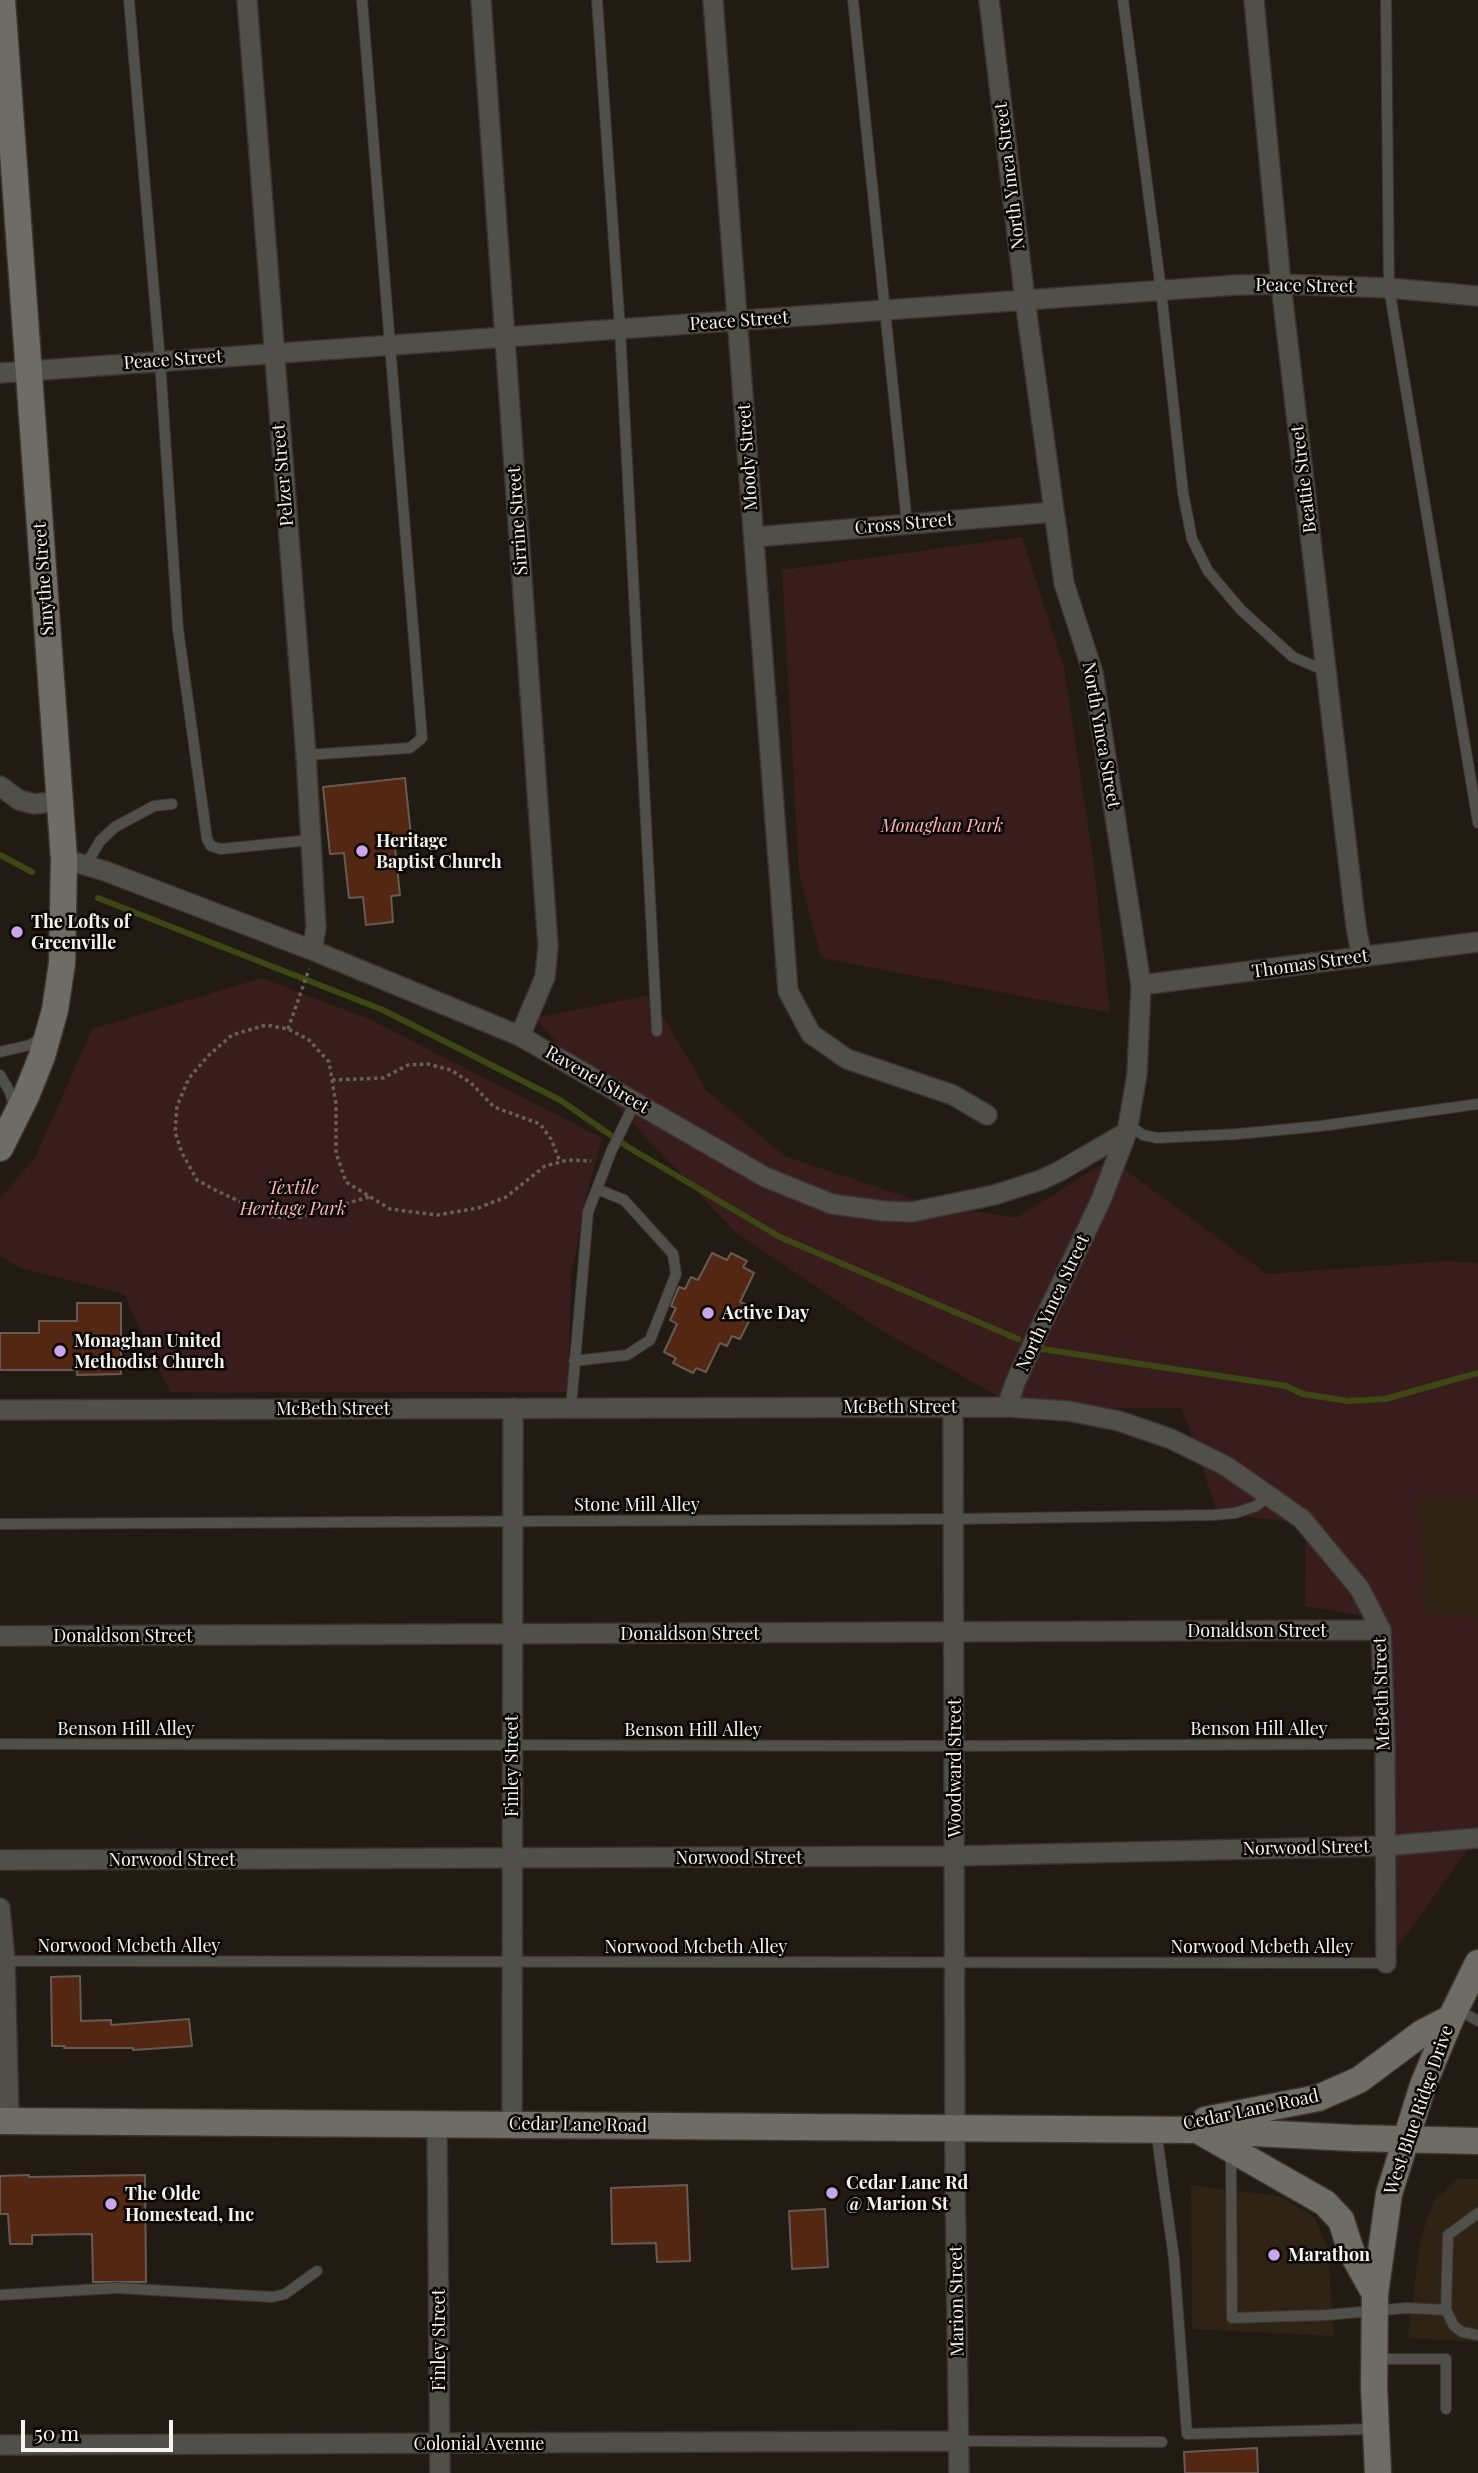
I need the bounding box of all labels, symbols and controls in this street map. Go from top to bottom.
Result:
street label: North Ymca Street [990,101,1030,251]
street label: Peace Street [1255,274,1355,298]
street label: Peace Street [689,307,789,335]
street label: Peace Street [123,346,223,374]
street label: Moody Street [733,403,763,511]
street label: Pelzer Street [268,423,298,527]
street label: Beattie Street [1287,424,1321,534]
street label: Sirrine Street [503,466,533,576]
street label: Cross Street [854,509,954,539]
street label: Smythe Street [29,522,59,636]
street label: North Ymca Street [1077,660,1125,810]
park label: Monaghan Park [881,815,1003,837]
place label: Heritage Baptist Church [376,830,502,872]
marker: Heritage Baptist Church [354,843,370,859]
place label: The Lofts of Greenville [31,911,130,954]
marker: The Lofts of Greenville [9,924,25,940]
street label: Thomas Street [1250,945,1370,983]
street label: Ravenel Street [541,1042,653,1118]
park label: Textile Heritage Park [240,1177,346,1220]
street label: North Ymca Street [1012,1231,1094,1375]
place label: Active Day [722,1302,809,1324]
marker: Active Day [700,1305,716,1321]
place label: Monaghan United Methodist Church [74,1330,225,1372]
marker: Monaghan United Methodist Church [52,1343,68,1359]
street label: McBeth Street [843,1396,957,1418]
street label: McBeth Street [276,1398,390,1420]
street label: Stone Mill Alley [574,1494,700,1516]
street label: Donaldson Street [1187,1620,1327,1642]
street label: Donaldson Street [620,1623,760,1645]
street label: Donaldson Street [53,1625,193,1647]
street label: McBeth Street [1369,1637,1395,1751]
street label: Woodward Street [944,1699,966,1837]
street label: Finley Street [501,1715,523,1817]
street label: Benson Hill Alley [57,1718,195,1740]
street label: Benson Hill Alley [1190,1718,1328,1740]
street label: Benson Hill Alley [624,1719,762,1741]
street label: Norwood Street [1242,1836,1370,1860]
street label: Norwood Street [676,1847,802,1869]
street label: Norwood Street [109,1849,235,1871]
street label: Norwood Mcbeth Alley [38,1935,220,1957]
street label: Norwood Mcbeth Alley [605,1936,787,1958]
street label: Norwood Mcbeth Alley [1171,1936,1353,1958]
street label: West Blue Ridge Drive [1380,2022,1458,2198]
street label: Cedar Lane Road [1181,2085,1321,2135]
street label: Cedar Lane Road [509,2113,647,2137]
place label: Cedar Lane Rd @ Marion St [846,2172,968,2214]
place label: The Olde Homestead, Inc [125,2183,254,2226]
marker: Cedar Lane Rd @ Marion St [824,2185,840,2201]
marker: The Olde Homestead, Inc [103,2196,119,2212]
place label: Marathon [1288,2244,1370,2266]
street label: Marion Street [945,2245,969,2357]
marker: Marathon [1266,2247,1282,2263]
street label: Finley Street [428,2289,450,2391]
scale bar [24,2406,177,2450]
text: 50 m [34,2418,79,2446]
street label: Colonial Avenue [414,2433,544,2455]

